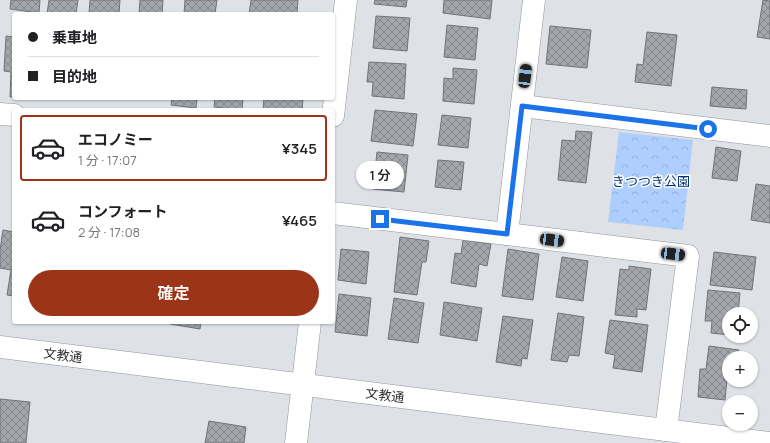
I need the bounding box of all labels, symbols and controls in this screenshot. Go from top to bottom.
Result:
text: 乗車地 [52,27,97,48]
car [518,63,532,89]
text: 目的地 [52,66,97,87]
route start [699,120,717,138]
text: エコノミー [78,129,153,150]
icon: car [30,130,66,166]
text: ¥345 [282,138,317,159]
text: 1 分 · 17:07 [78,151,137,169]
callout: 1 分 [356,161,404,189]
text: 1 分 [369,166,391,184]
park label: きつつき公園 [612,172,690,190]
text: コンフォート [78,201,168,222]
icon: car [30,202,66,238]
text: ¥465 [282,210,317,231]
route end [371,210,389,228]
text: 2 分 · 17:08 [78,223,140,241]
car [539,233,565,247]
car [660,247,686,261]
button: 確定 [28,270,319,316]
map controls [722,307,758,431]
button: locate [722,307,758,343]
street label: 文教通 [43,344,83,366]
button: + [722,351,758,387]
street label: 文教通 [365,384,405,406]
button: − [722,395,758,431]

